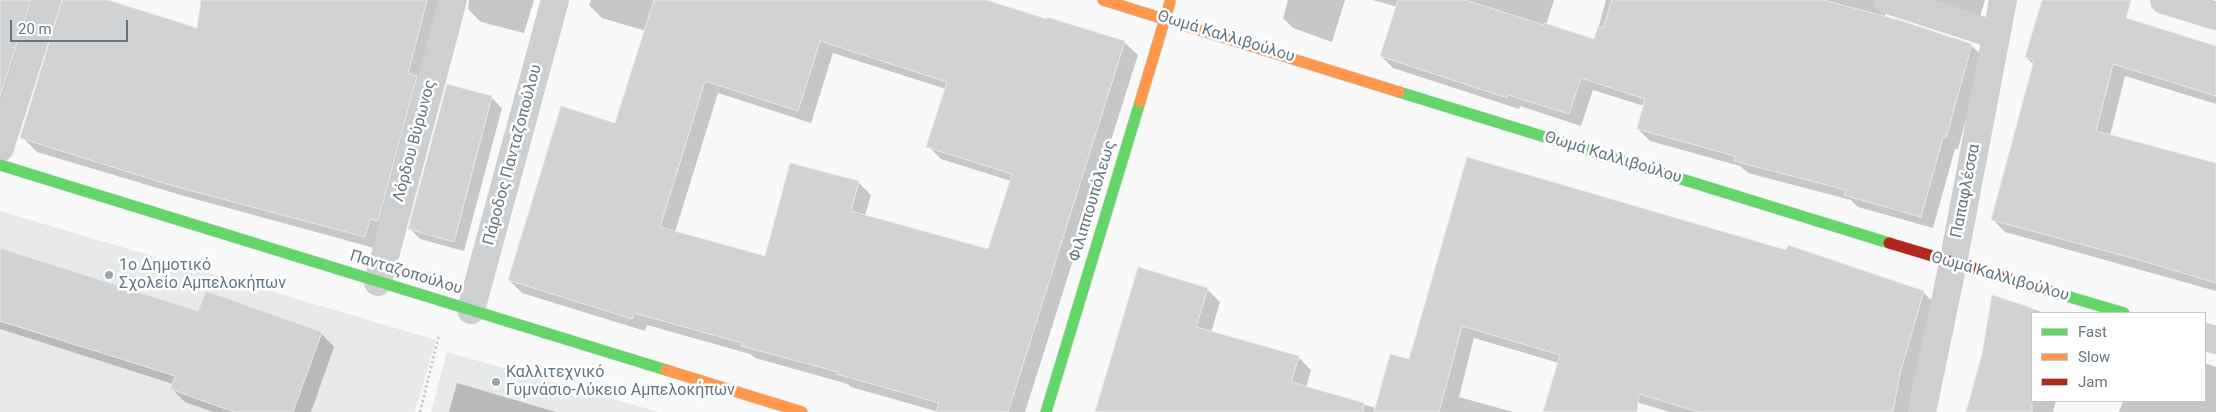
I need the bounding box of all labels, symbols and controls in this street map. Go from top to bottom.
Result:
street label: Θωμά Καλλιβούλου [1155,7,1297,67]
scale bar [12,10,130,42]
text: 20 m [18,20,52,38]
street label: Πάροδος Πανταζοπούλου [480,63,546,247]
street label: Λόρδου Βύρωνος [389,78,441,204]
street label: Θωμά Καλλιβούλου [1542,128,1684,188]
street label: Φιλιππουπόλεως [1065,138,1121,264]
street label: Παπαφλέσσα [1948,143,1984,239]
street label: Πανταζοπούλου [347,247,465,299]
street label: Θωμά Καλλιβούλου [1929,248,2071,306]
place label: 1ο Δημοτικό Σχολείο Αμπελοκήπων [119,256,286,294]
marker: 1ο Δημοτικό Σχολείο Αμπελοκήπων [103,269,115,281]
legend [2031,312,2206,402]
text: Fast [2078,323,2107,341]
text: Slow [2078,348,2110,366]
place label: Καλλιτεχνικό Γυμνάσιο-Λύκειο Αμπελοκήπων [506,363,735,401]
text: Jam [2078,373,2108,391]
marker: Καλλιτεχνικό Γυμνάσιο-Λύκειο Αμπελοκήπων [490,376,502,388]

